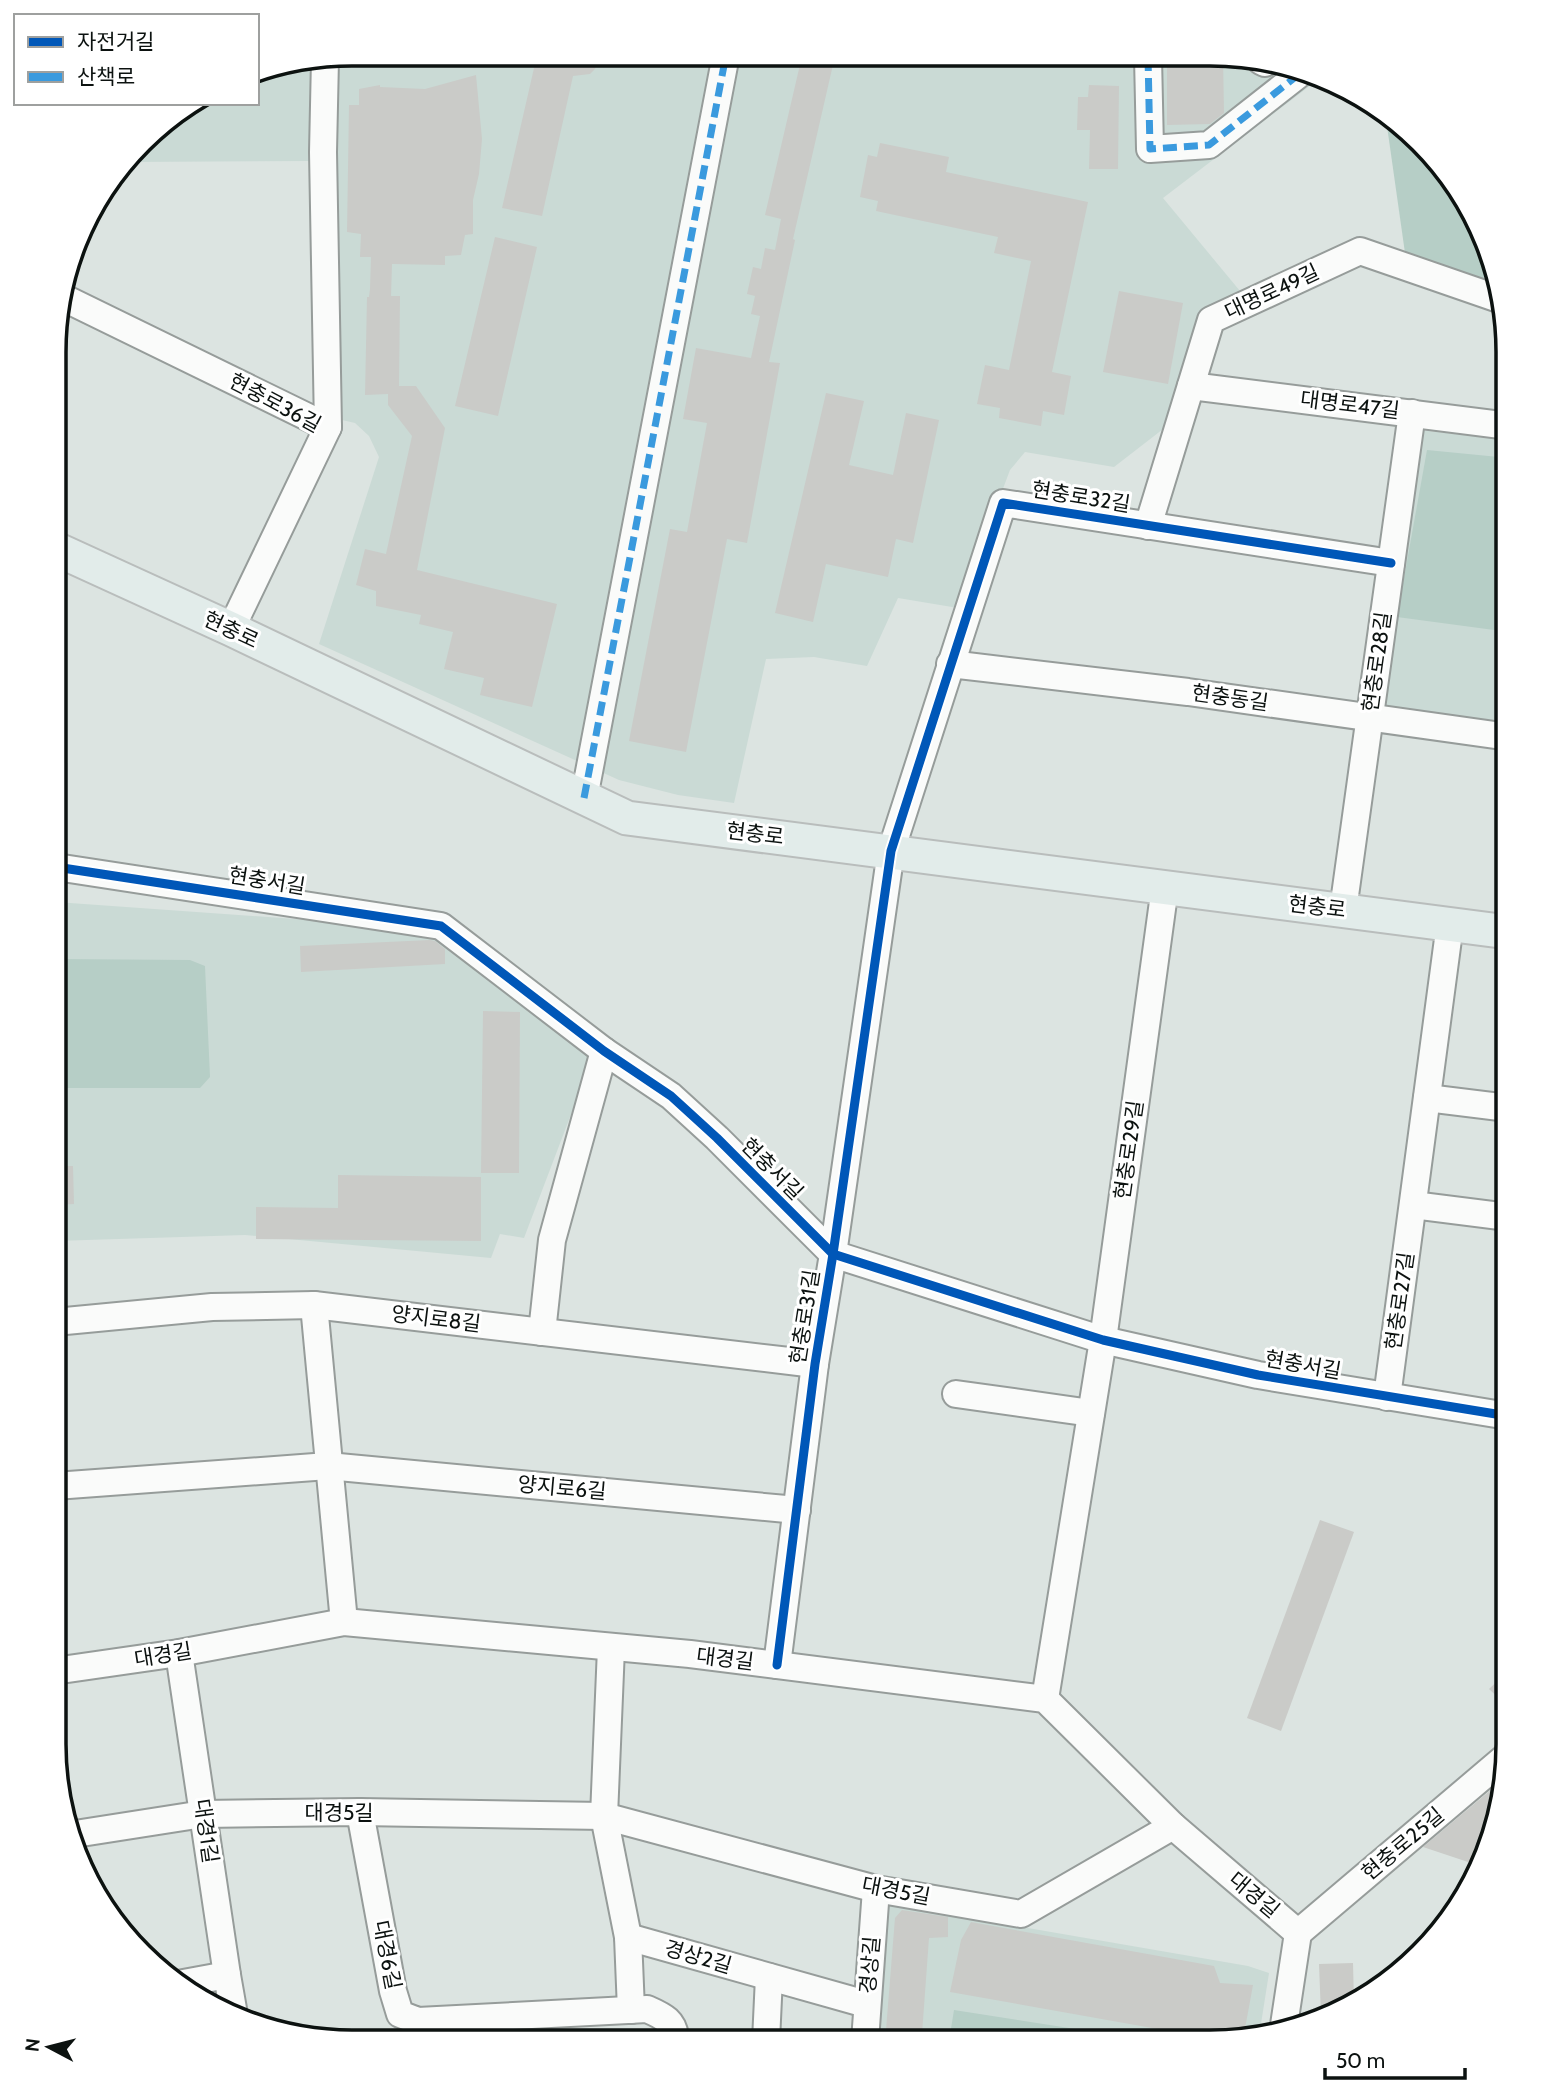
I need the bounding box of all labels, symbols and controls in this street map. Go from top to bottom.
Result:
legend [14,14,259,105]
text: 자전거길 [77,29,154,54]
text: 산책로 [77,64,135,89]
street label: 대명로49길 [1221,259,1323,324]
street label: 현충로36길 [225,368,326,437]
street label: 대명로47길 [1299,386,1401,423]
street label: 현충로32길 [1030,476,1132,517]
street label: 현충로 [200,606,263,653]
street label: 현충로28길 [1357,610,1396,714]
street label: 현충동길 [1190,680,1270,715]
street label: 현충로 [725,818,785,849]
street label: 현충서길 [227,862,307,899]
street label: 현충로 [1287,891,1347,922]
street label: 현충로29길 [1109,1099,1148,1201]
street label: 현충서길 [736,1132,809,1205]
street label: 현충로27길 [1380,1250,1419,1352]
street label: 현충로31길 [785,1268,824,1366]
street label: 양지로8길 [390,1301,482,1336]
street label: 현충서길 [1263,1345,1343,1384]
street label: 양지로6길 [517,1471,608,1504]
street label: 대경길 [132,1638,194,1671]
street label: 대경길 [695,1643,755,1674]
street label: 대경1길 [190,1797,223,1865]
street label: 대경5길 [304,1800,374,1825]
street label: 현충로25길 [1356,1802,1449,1885]
street label: 대경길 [1224,1866,1285,1923]
street label: 대경5길 [860,1872,933,1909]
street label: 대경6길 [369,1918,406,1992]
street label: 경상2길 [662,1935,735,1978]
street label: 경상길 [855,1935,884,1995]
north arrow [14,2012,84,2082]
scale bar [1325,2036,1465,2080]
text: N [20,2037,45,2053]
text: 50 m [1336,2048,1385,2073]

